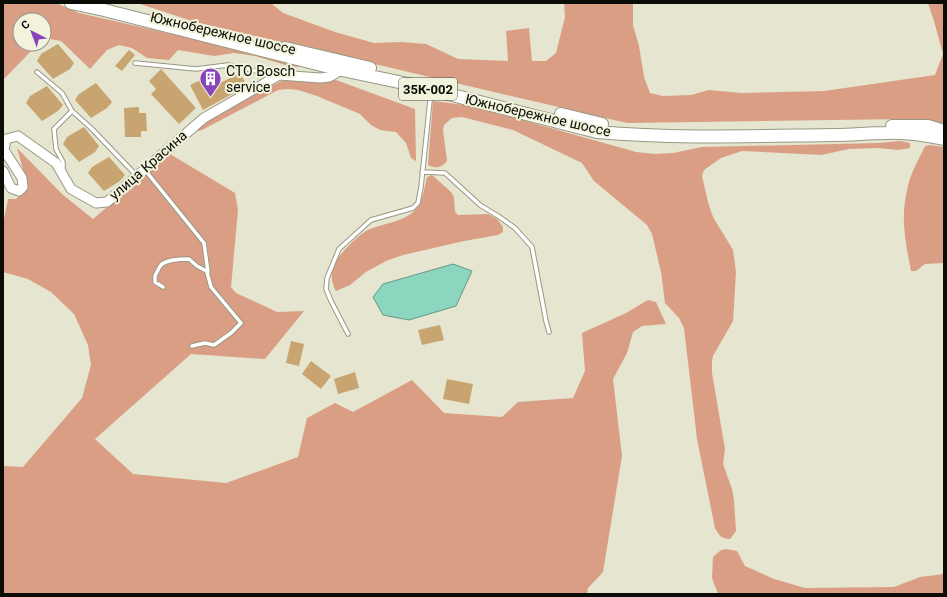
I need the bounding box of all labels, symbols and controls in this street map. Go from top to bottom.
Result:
street label: Южнобережное шоссе [149,8,297,58]
north arrow [12,12,52,52]
text: С [19,18,33,32]
place label: СТО Bosch service [226,63,295,95]
building icon: СТО Bosch service [197,66,223,99]
road number: 35К-002 [399,78,457,100]
street label: Южнобережное шоссе [464,90,612,140]
street label: улица Красина [106,127,190,203]

